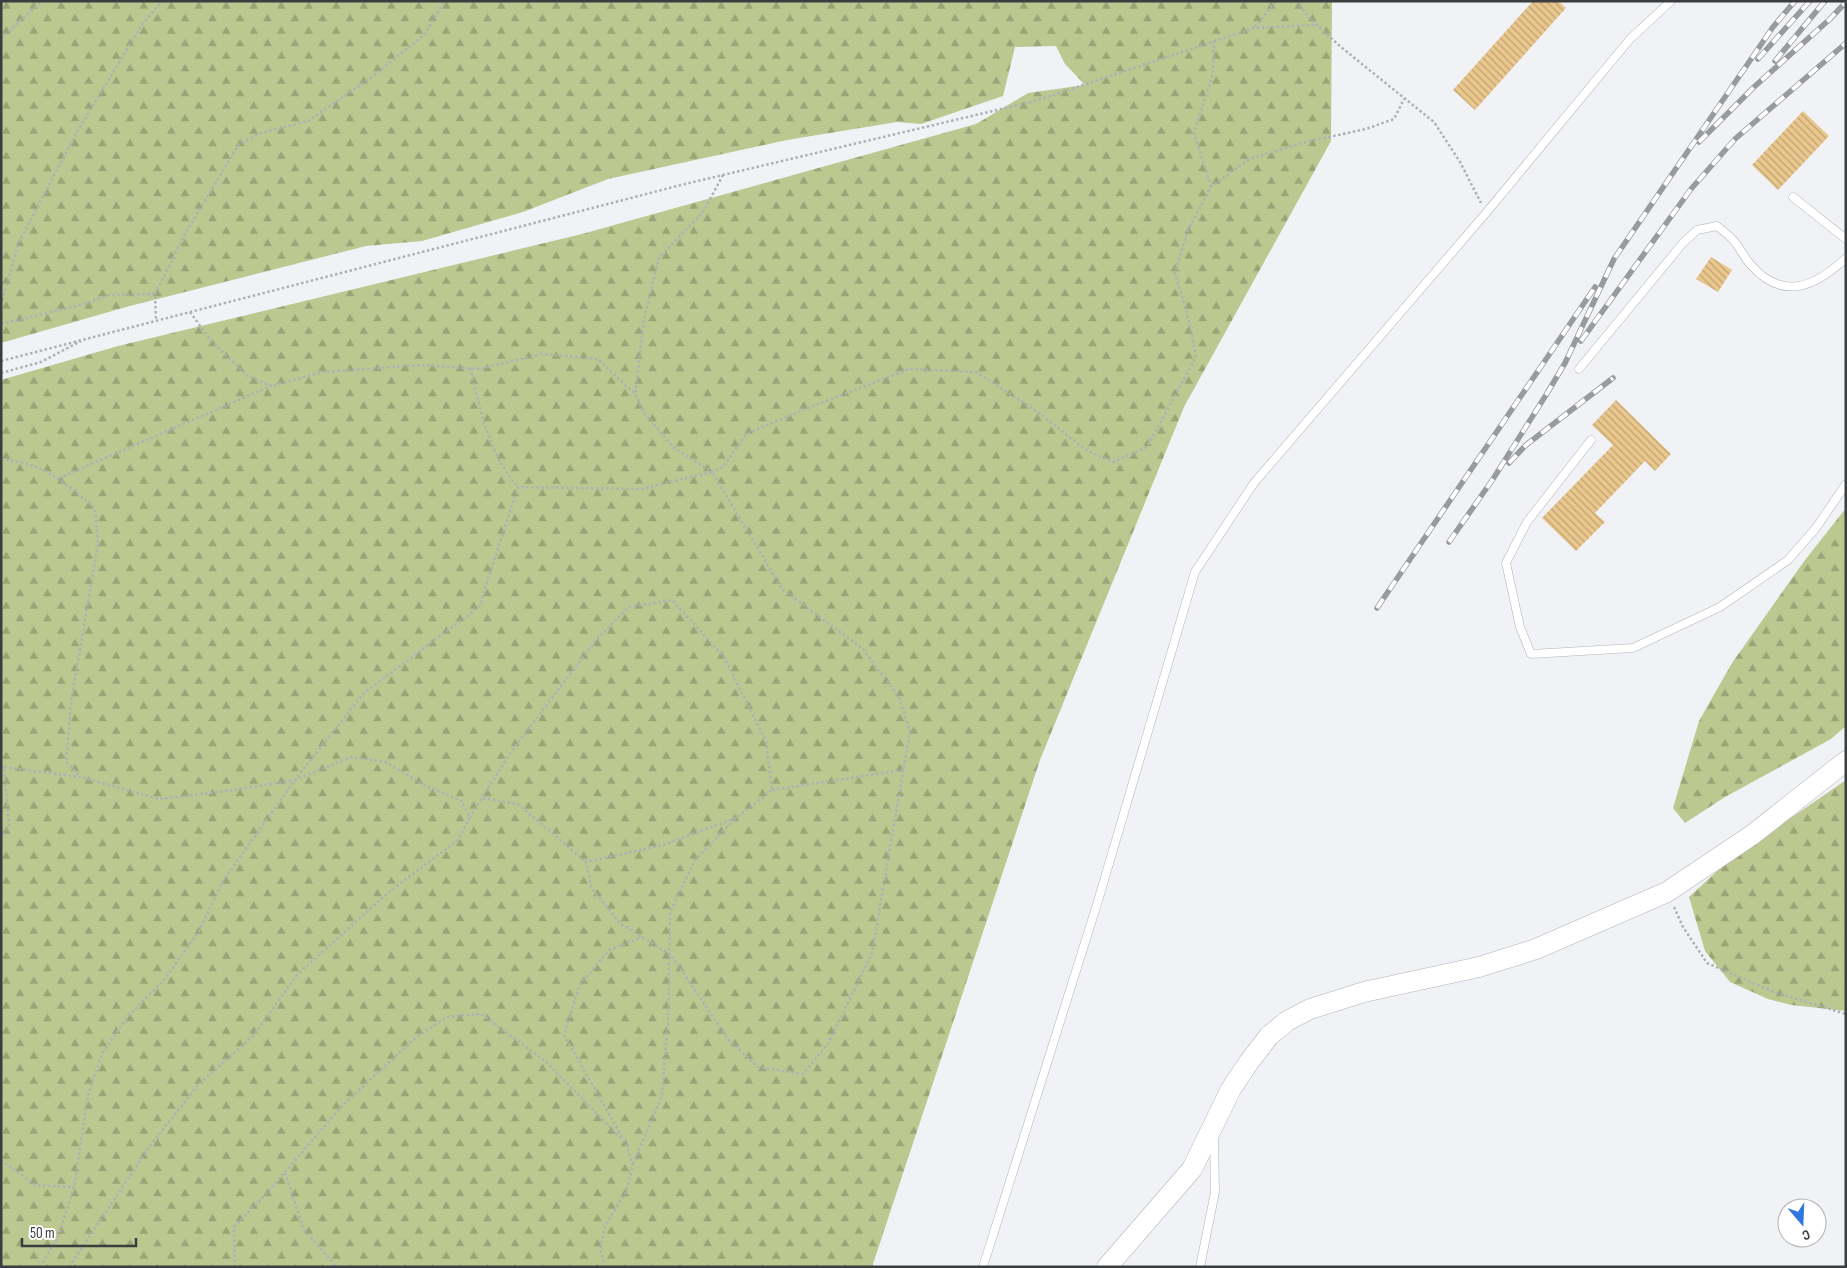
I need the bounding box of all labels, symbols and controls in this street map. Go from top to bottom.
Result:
north arrow [1777,1198,1827,1248]
scale bar [22,1216,136,1248]
text: 50 m [30,1224,55,1243]
text: С [1800,1226,1812,1244]

